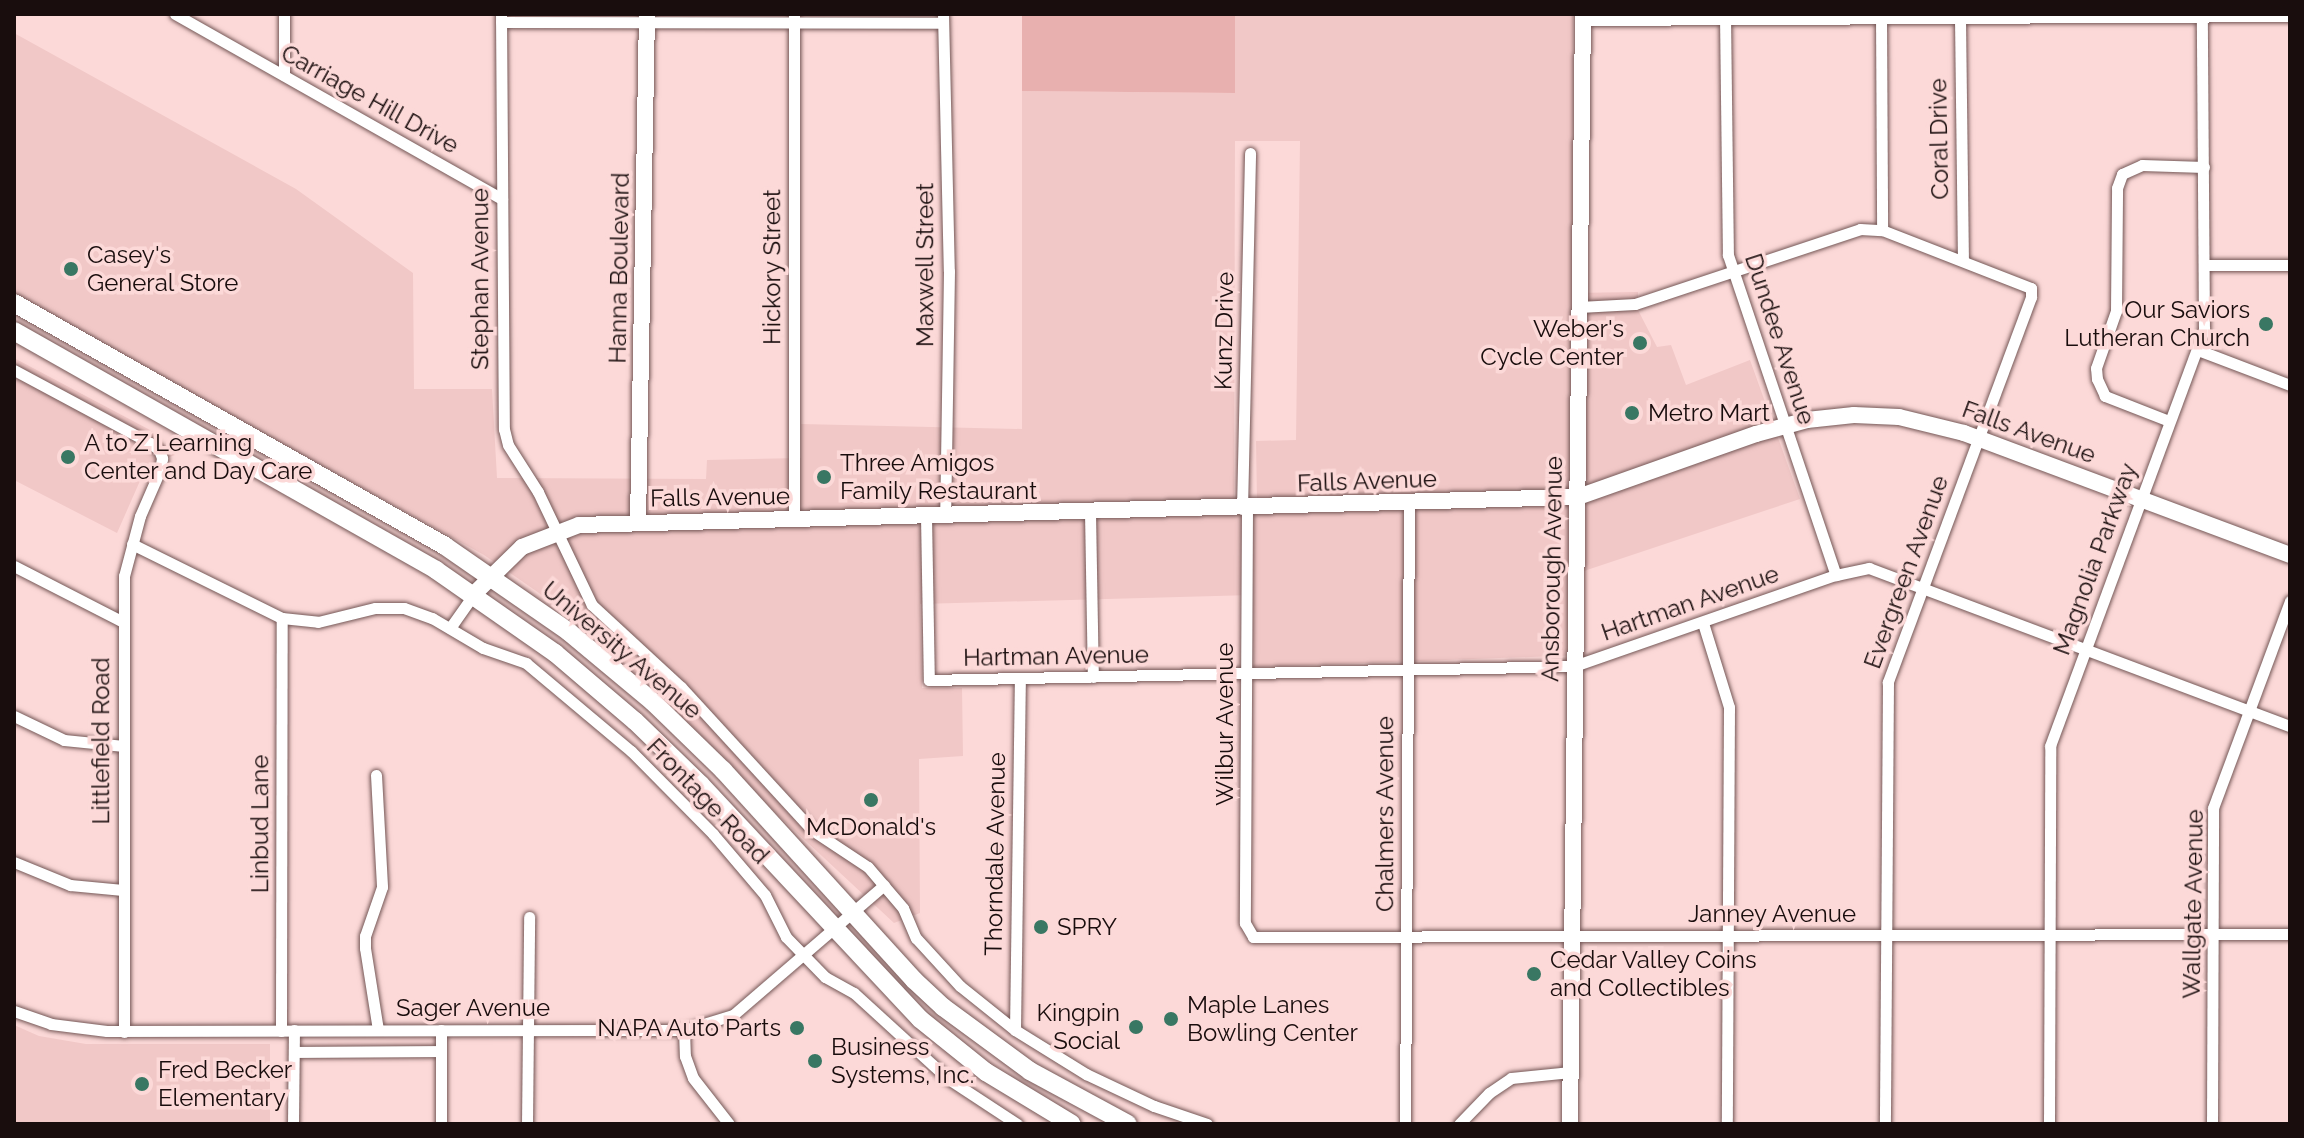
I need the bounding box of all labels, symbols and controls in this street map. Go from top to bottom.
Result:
street label: Carriage Hill Drive [276,38,464,160]
street label: Coral Drive [1924,78,1954,200]
street label: Hanna Boulevard [603,172,635,364]
street label: Maxwell Street [911,183,939,347]
street label: Stephan Avenue [466,188,494,370]
street label: Hickory Street [758,189,786,345]
place label: Casey's General Store [87,241,239,297]
street label: Dundee Avenue [1739,250,1821,428]
marker: Casey's General Store [62,260,80,278]
street label: Kunz Drive [1209,272,1239,390]
place label: Our Saviors Lutheran Church [2064,296,2250,352]
place label: Weber's Cycle Center [1480,315,1624,371]
marker: Our Saviors Lutheran Church [2257,315,2275,333]
marker: Weber's Cycle Center [1631,334,1649,352]
street label: Falls Avenue [1958,394,2100,470]
place label: Metro Mart [1648,399,1770,427]
marker: Metro Mart [1623,404,1641,422]
place label: A to Z Learning Center and Day Care [84,429,314,485]
marker: A to Z Learning Center and Day Care [59,448,77,466]
place label: Three Amigos Family Restaurant [840,449,1038,505]
street label: Ansborough Avenue [1536,455,1568,683]
street label: Magnolia Parkway [2047,459,2143,659]
street label: Falls Avenue [1296,464,1438,498]
marker: Three Amigos Family Restaurant [815,468,833,486]
street label: Evergreen Avenue [1858,471,1954,673]
street label: Falls Avenue [649,481,791,513]
street label: Hartman Avenue [1597,559,1783,647]
street label: University Avenue [536,575,708,725]
street label: Hartman Avenue [962,640,1150,672]
street label: Wilbur Avenue [1211,642,1239,806]
street label: Littlefield Road [87,657,115,825]
street label: Chalmers Avenue [1371,716,1399,912]
street label: Frontage Road [641,732,775,870]
street label: Thorndale Avenue [979,752,1011,956]
street label: Linbud Lane [246,755,274,893]
marker: McDonald's [862,791,880,809]
street label: Wallgate Avenue [2177,809,2209,999]
place label: McDonald's [806,813,936,841]
street label: Janney Avenue [1687,900,1857,928]
place label: SPRY [1057,913,1117,941]
marker: SPRY [1032,918,1050,936]
place label: Cedar Valley Coins and Collectibles [1550,946,1759,1002]
marker: Cedar Valley Coins and Collectibles [1525,965,1543,983]
place label: Maple Lanes Bowling Center [1187,991,1358,1047]
street label: Sager Avenue [395,994,551,1022]
place label: Kingpin Social [1036,999,1120,1055]
marker: Maple Lanes Bowling Center [1162,1010,1180,1028]
place label: NAPA Auto Parts [596,1014,781,1042]
marker: Kingpin Social [1127,1018,1145,1036]
marker: NAPA Auto Parts [788,1019,806,1037]
place label: Business Systems, Inc. [831,1033,974,1089]
marker: Business Systems, Inc. [806,1052,824,1070]
place label: Fred Becker Elementary [158,1056,292,1112]
marker: Fred Becker Elementary [133,1075,151,1093]

